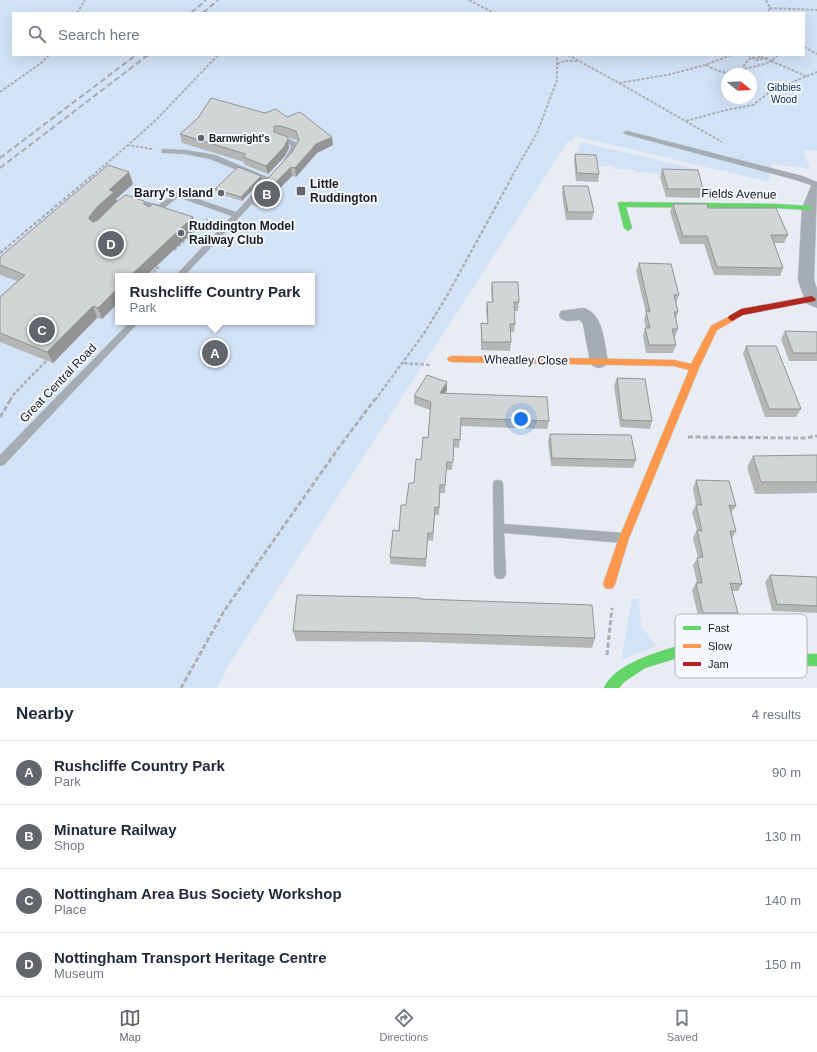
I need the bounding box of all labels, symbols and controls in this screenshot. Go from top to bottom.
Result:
search box [12,12,805,56]
icon: search [26,23,48,45]
text: Search here [58,26,140,43]
north arrow [721,68,757,104]
park label: Gibbies Wood [767,82,801,105]
marker: Barnwright's [196,133,206,143]
place label: Barnwright's [209,133,270,144]
place label: Little Ruddington [310,177,377,205]
pin: B [254,179,280,209]
marker: Little Ruddington [295,185,307,197]
place label: Barry's Island [134,186,213,200]
street label: Fields Avenue [701,186,777,202]
marker: Barry's Island [216,188,226,198]
place label: Ruddington Model Railway Club [189,219,294,247]
marker: Ruddington Model Railway Club [176,228,186,238]
pin: D [98,229,124,259]
popup [115,273,315,325]
text: Rushcliffe Country Park [130,283,300,300]
text: Park [130,300,156,315]
pin: C [29,315,55,345]
pin: A [202,338,228,368]
street label: Great Central Road [17,341,99,425]
street label: Wheatley Close [484,352,568,368]
your location [511,409,531,429]
legend [675,614,807,678]
text: Fast [708,622,729,634]
text: Slow [708,640,732,652]
text: Jam [708,658,729,670]
text: Nearby [16,704,74,723]
text: 4 results [752,707,801,722]
text: Rushcliffe Country Park [54,757,225,774]
text: A [24,765,34,780]
text: 90 m [772,765,801,780]
text: Park [54,774,81,789]
text: Minature Railway [54,821,177,838]
text: B [24,829,34,844]
text: 130 m [765,829,801,844]
text: Shop [54,838,84,853]
text: Nottingham Area Bus Society Workshop [54,885,342,902]
text: C [24,893,34,908]
text: 140 m [765,893,801,908]
text: Place [54,902,87,917]
text: Nottingham Transport Heritage Centre [54,949,327,966]
text: D [24,957,34,972]
text: 150 m [765,957,801,972]
text: Museum [54,966,104,981]
tab: Map [119,1007,141,1043]
tab: Directions [379,1007,428,1043]
tab: Saved [667,1007,698,1043]

